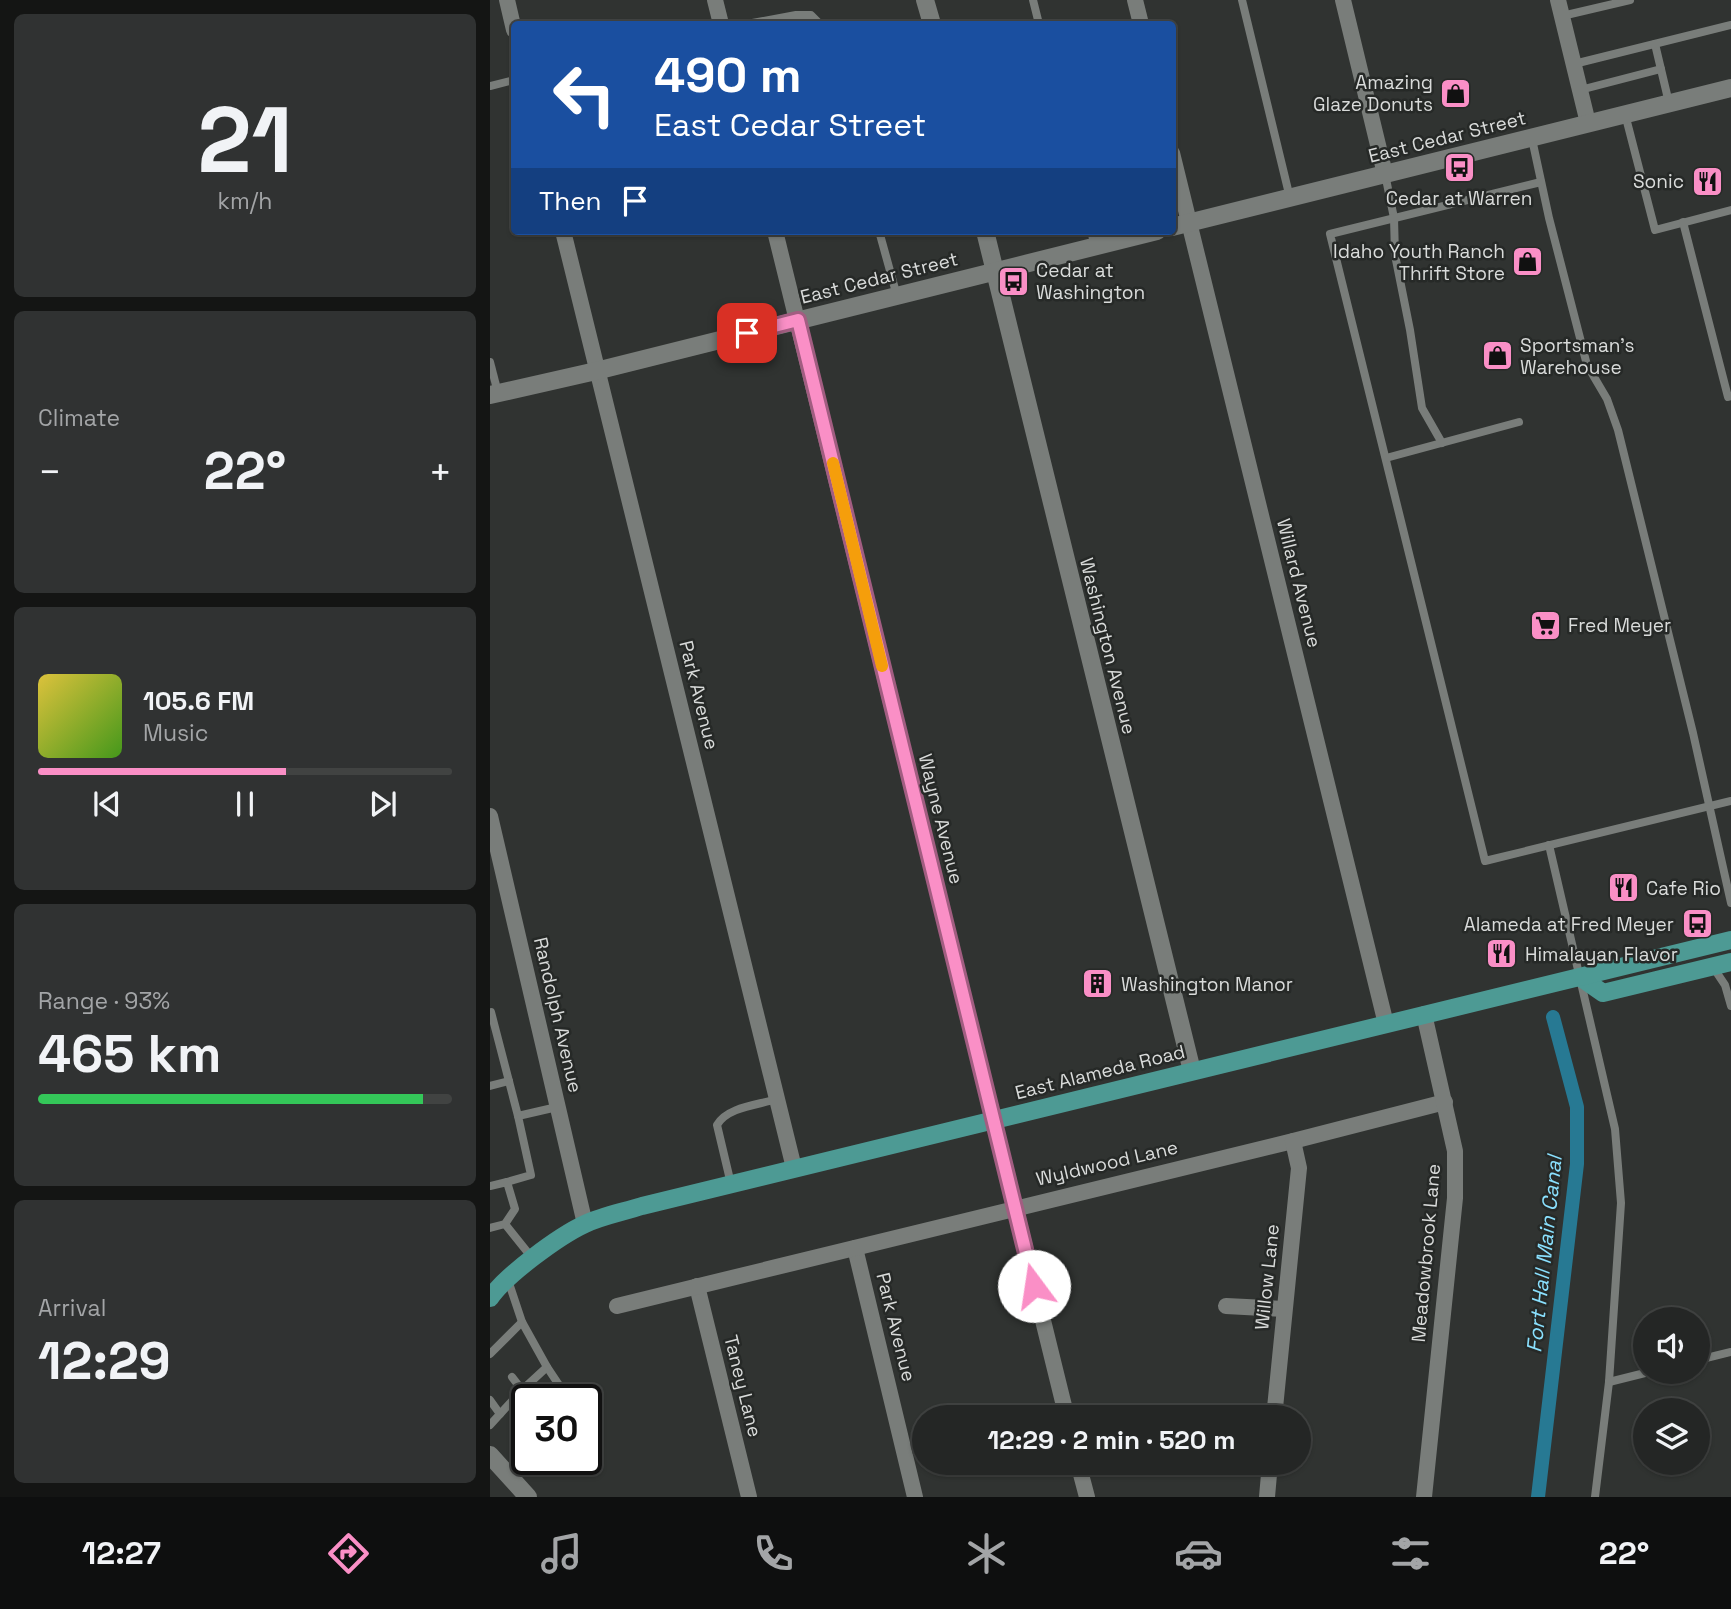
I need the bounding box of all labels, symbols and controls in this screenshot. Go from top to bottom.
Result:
text: 490 m [654,44,802,106]
icon: left [539,49,630,140]
place label: Amazing Glaze Donuts [1313,70,1433,117]
shop icon: Amazing Glaze Donuts [1439,76,1473,110]
text: 21 [197,82,293,199]
text: East Cedar Street [654,105,926,145]
street label: East Cedar Street [1366,105,1528,169]
bus stop icon: Cedar at Warren [1442,150,1476,184]
restaurant icon: Sonic [1690,164,1724,198]
place label: Sonic [1633,169,1684,194]
icon: arrive [616,182,654,220]
text: Then [539,184,602,218]
text: km/h [218,186,272,216]
place label: Cedar at Warren [1386,186,1532,211]
place label: Idaho Youth Ranch Thrift Store [1333,239,1505,286]
shop icon: Idaho Youth Ranch Thrift Store [1511,245,1545,279]
street label: East Cedar Street [798,246,960,310]
place label: Cedar at Washington [1036,258,1145,305]
bus stop icon: Cedar at Washington [996,264,1030,298]
pin [717,303,777,363]
icon: arrive [728,314,766,352]
place label: Sportsman's Warehouse [1520,333,1635,380]
shop icon: Sportsman's Warehouse [1480,339,1514,373]
text: Climate [38,403,120,433]
text: 22° [204,438,286,504]
text: − [38,448,62,496]
text: + [428,448,452,496]
street label: Willard Avenue [1271,516,1327,650]
street label: Washington Avenue [1074,555,1142,737]
supermarket icon: Fred Meyer [1528,608,1562,642]
place label: Fred Meyer [1568,613,1671,638]
street label: Park Avenue [673,638,725,752]
text: 105.6 FM [143,684,254,718]
text: Music [143,718,208,748]
street label: Wayne Avenue [913,751,969,887]
icon: previous [88,785,126,823]
icon: pause [226,785,264,823]
icon: next [364,785,402,823]
restaurant icon: Cafe Rio [1606,871,1640,905]
place label: Cafe Rio [1646,876,1721,901]
bus stop icon: Alameda at Fred Meyer [1680,907,1714,941]
place label: Alameda at Fred Meyer [1464,912,1674,937]
street label: Randolph Avenue [528,935,588,1095]
restaurant icon: Himalayan Flavor [1485,937,1519,971]
place label: Himalayan Flavor [1525,942,1678,967]
building icon: Washington Manor [1081,967,1115,1001]
place label: Washington Manor [1121,972,1293,997]
text: Range · 93% [38,986,170,1016]
text: 465 km [38,1021,221,1087]
street label: East Alameda Road [1012,1039,1188,1105]
street label: Wyldwood Lane [1034,1135,1180,1191]
water label: Fort Hall Main Canal [1520,1151,1568,1354]
street label: Meadowbrook Lane [1406,1163,1446,1343]
street label: Willow Lane [1249,1223,1285,1331]
position arrow [997,1249,1071,1323]
street label: Park Avenue [870,1270,922,1384]
text: Arrival [38,1293,106,1323]
map controls [1633,1307,1710,1475]
button: sound [1633,1307,1710,1384]
text: 12:29 [38,1328,171,1394]
street label: Taney Lane [718,1332,768,1440]
speed limit sign: 30 [511,1384,602,1475]
button: layers [1633,1398,1710,1475]
text: 12:29 · 2 min · 520 m [988,1423,1235,1457]
icon: directions [324,1529,373,1578]
icon: music [537,1529,586,1578]
icon: phone [749,1529,798,1578]
icon: climate [962,1529,1011,1578]
icon: car [1174,1529,1223,1578]
icon: filters [1386,1529,1435,1578]
text: 12:27 [82,1533,161,1573]
text: 22° [1599,1533,1649,1573]

